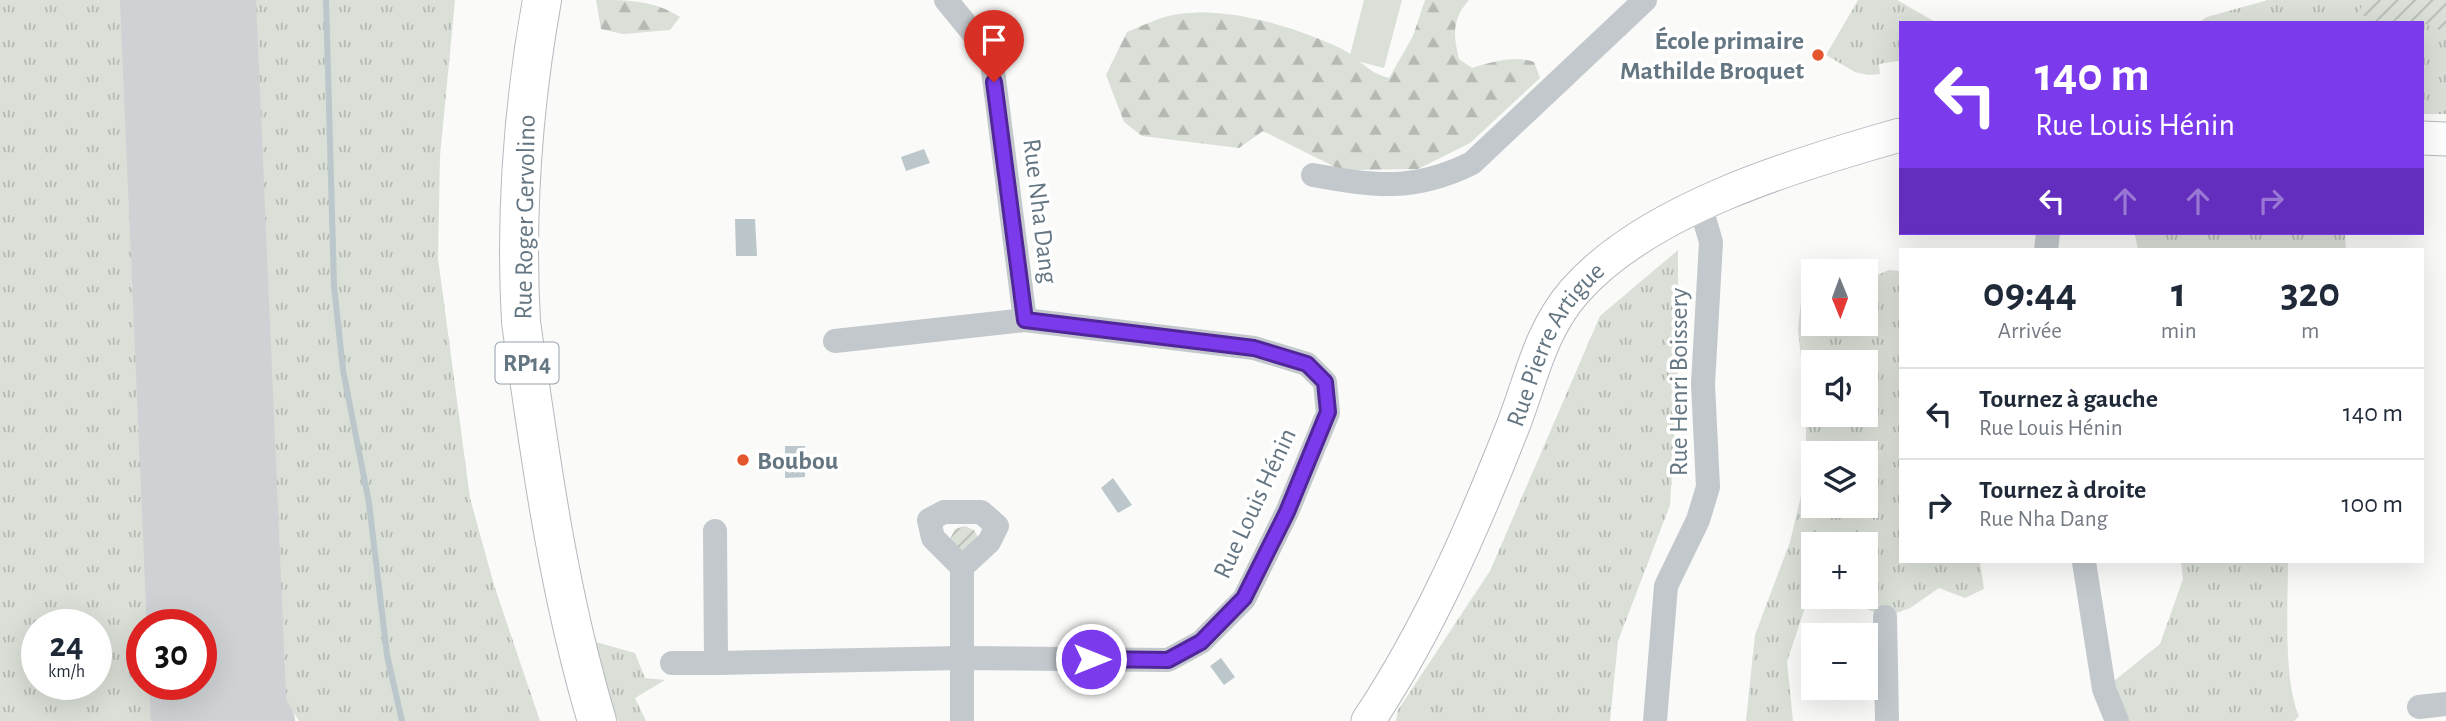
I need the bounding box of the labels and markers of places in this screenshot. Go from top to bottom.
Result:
pin [964,10,1024,82]
place label: École primaire Mathilde Broquet [1620,26,1804,84]
marker: École primaire Mathilde Broquet [1810,47,1826,63]
place label: Boubou [757,448,839,474]
marker: Boubou [735,452,751,468]

